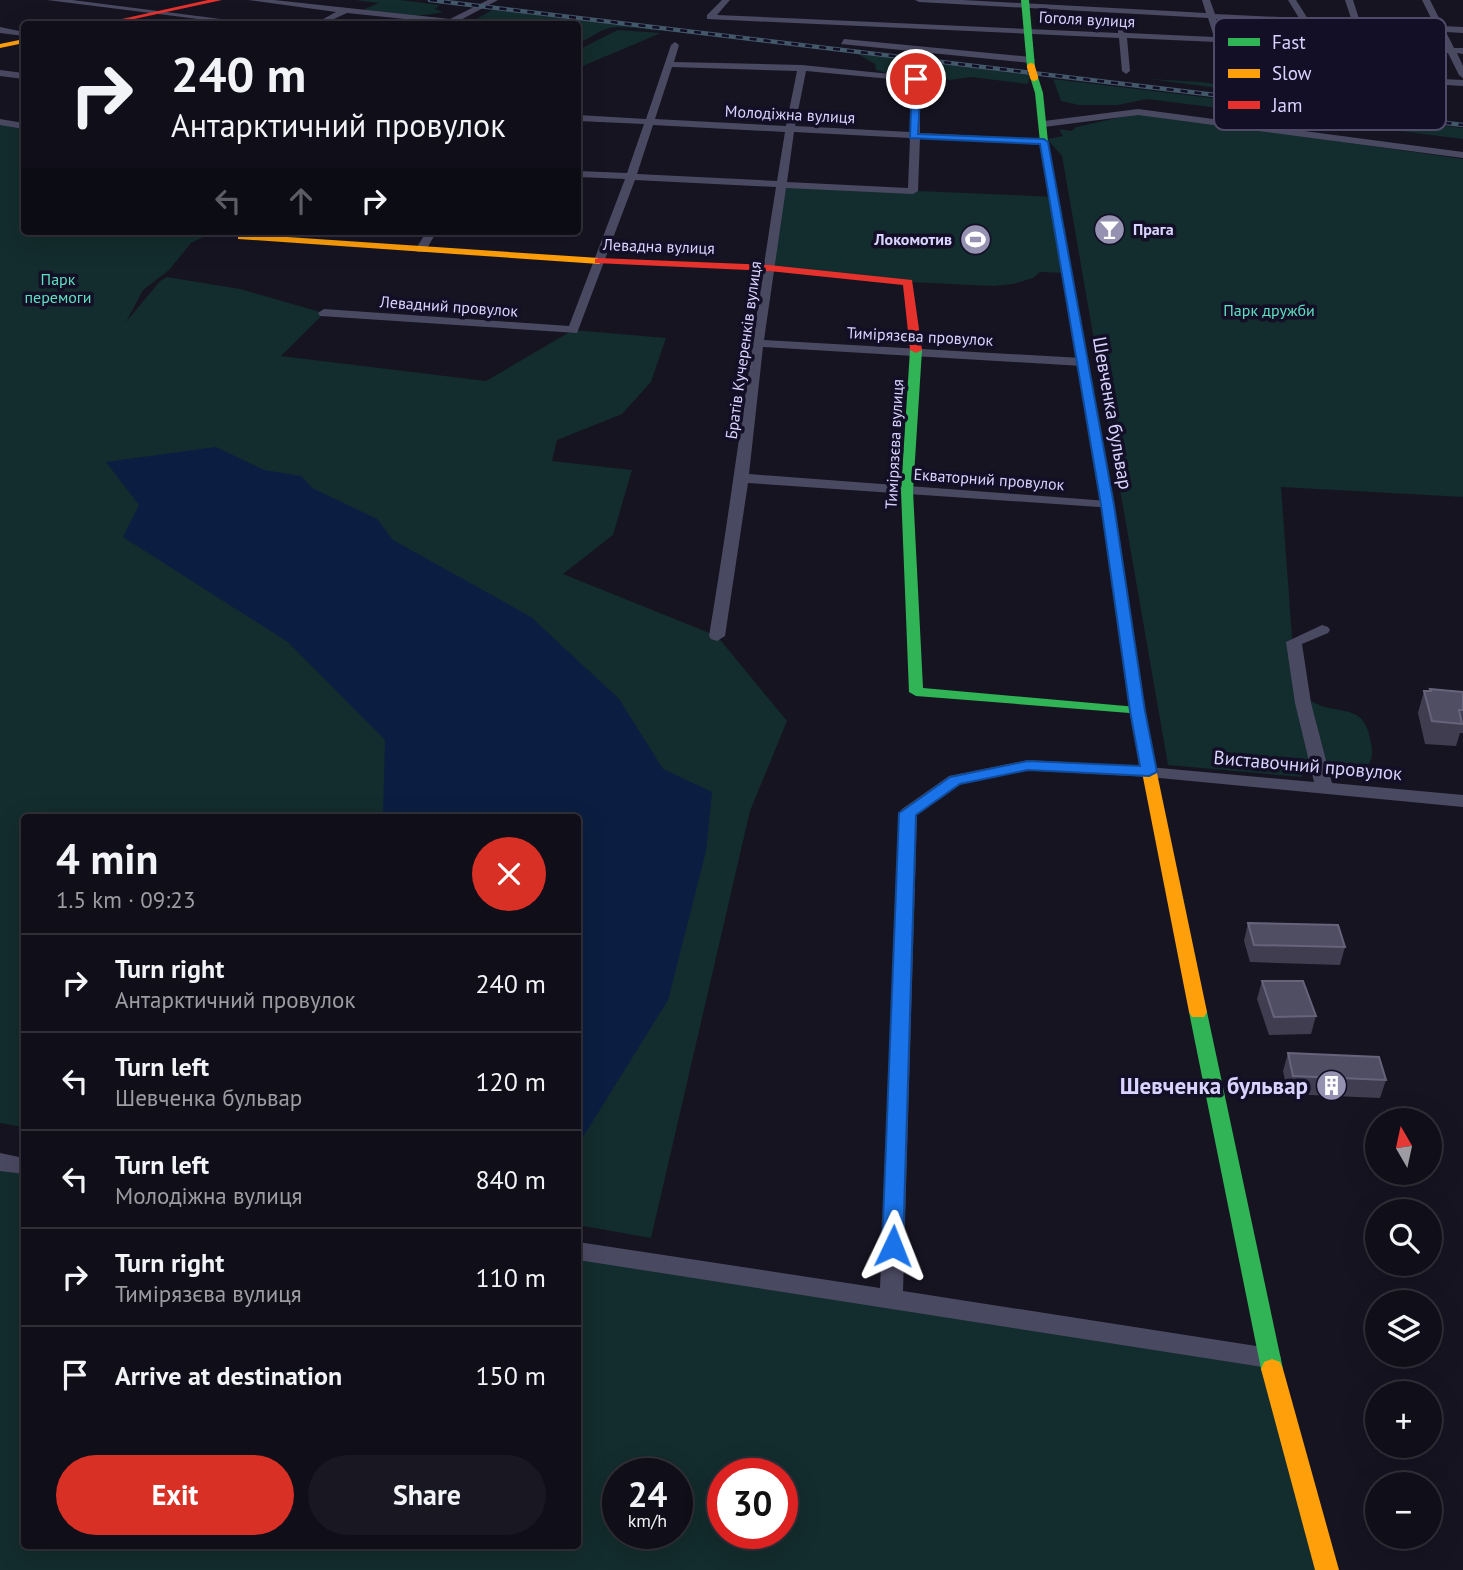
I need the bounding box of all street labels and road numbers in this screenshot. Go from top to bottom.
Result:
street label: Гоголя вулиця [1038,6,1136,32]
street label: Молодіжна вулиця [724,101,856,127]
street label: Левадна вулиця [602,234,715,258]
street label: Братів Кучеренків вулиця [721,260,765,440]
street label: Левадний провулок [378,291,519,321]
street label: Тимірязєва провулок [846,322,994,350]
street label: Шевченка бульвар [1088,335,1138,491]
street label: Тимірязєва вулиця [881,379,907,509]
street label: Екваторний провулок [913,464,1065,494]
street label: Виставочний провулок [1213,745,1403,785]

